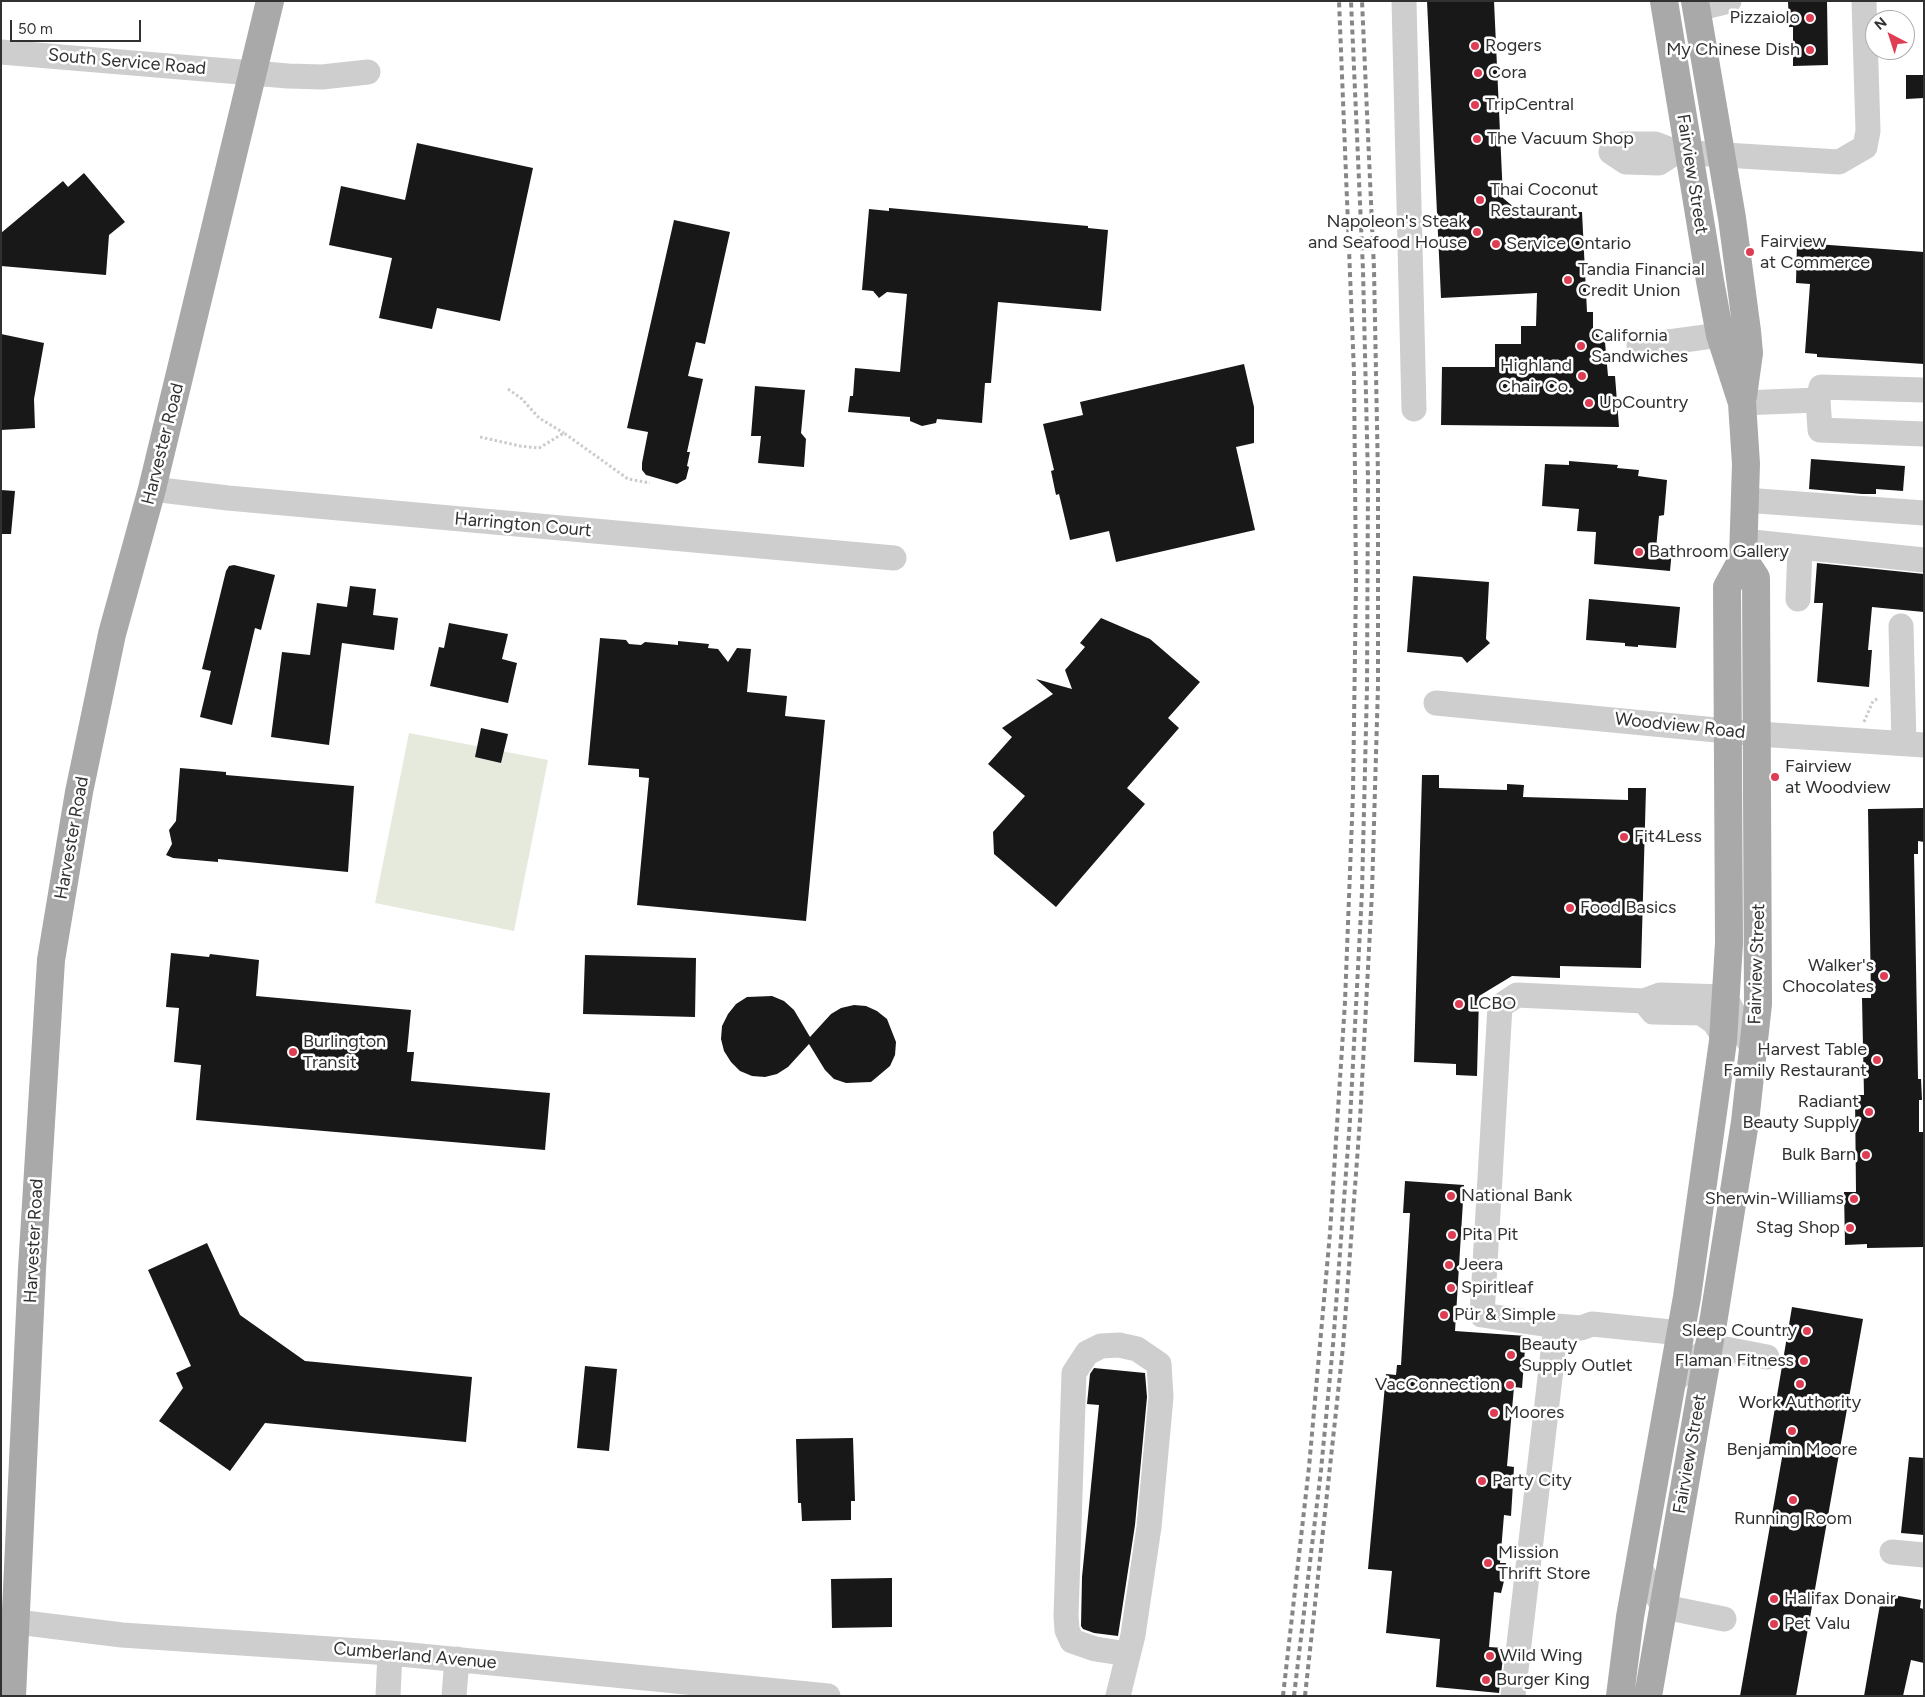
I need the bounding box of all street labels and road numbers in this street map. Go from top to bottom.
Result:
street label: South Service Road [47,44,207,80]
street label: Fairview Street [1672,112,1712,236]
street label: Harvester Road [137,381,189,507]
street label: Harrington Court [453,508,593,542]
street label: Woodview Road [1614,708,1746,744]
street label: Harvester Road [51,775,93,901]
street label: Fairview Street [1744,903,1770,1025]
street label: Harvester Road [20,1178,48,1304]
street label: Fairview Street [1669,1392,1711,1516]
street label: Cumberland Avenue [332,1638,498,1674]

